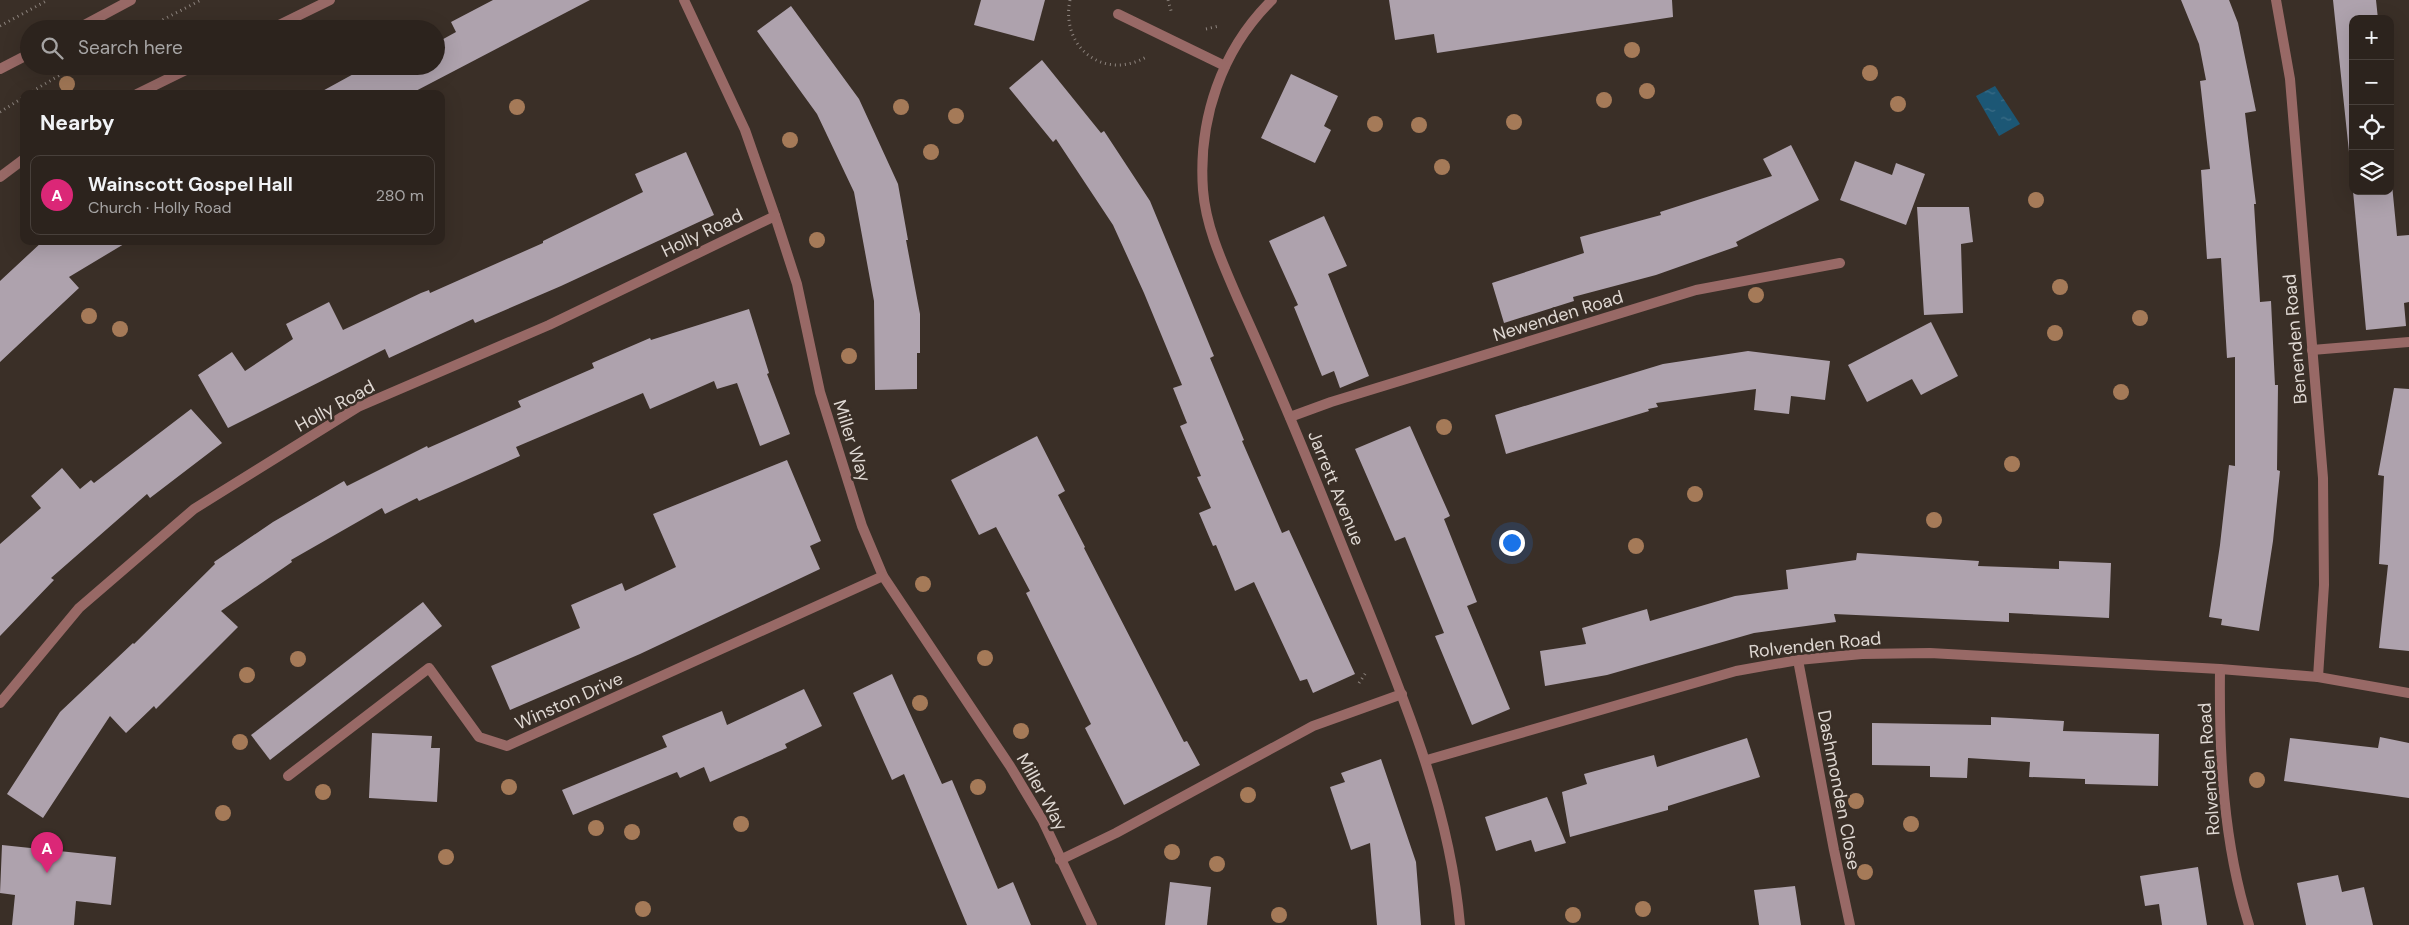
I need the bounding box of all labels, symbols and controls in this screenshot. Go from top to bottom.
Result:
map controls [2349,15,2394,195]
button: + [2349,15,2394,60]
search box [20,20,445,75]
icon: search [38,34,66,62]
text: Search here [78,35,183,60]
button: − [2349,60,2394,105]
button: locate [2349,105,2394,150]
text: Nearby [40,109,114,137]
button: layers [2349,150,2394,195]
text: Wainscott Gospel Hall [88,172,293,197]
text: A [51,185,63,206]
text: 280 m [376,185,424,206]
text: Church · Holly Road [88,197,231,218]
street label: Holly Road [657,203,747,263]
street label: Benenden Road [2277,273,2313,405]
street label: Newenden Road [1490,285,1626,347]
street label: Holly Road [291,374,379,438]
street label: Miller Way [827,397,877,485]
street label: Jarrett Avenue [1302,427,1370,549]
your location [1499,530,1525,556]
street label: Rolvenden Road [1748,626,1882,664]
street label: Winston Drive [511,666,627,736]
street label: Rolvenden Road [2192,702,2226,836]
street label: Dashmonden Close [1812,708,1866,872]
street label: Miller Way [1011,749,1073,835]
pin: A [31,832,63,873]

